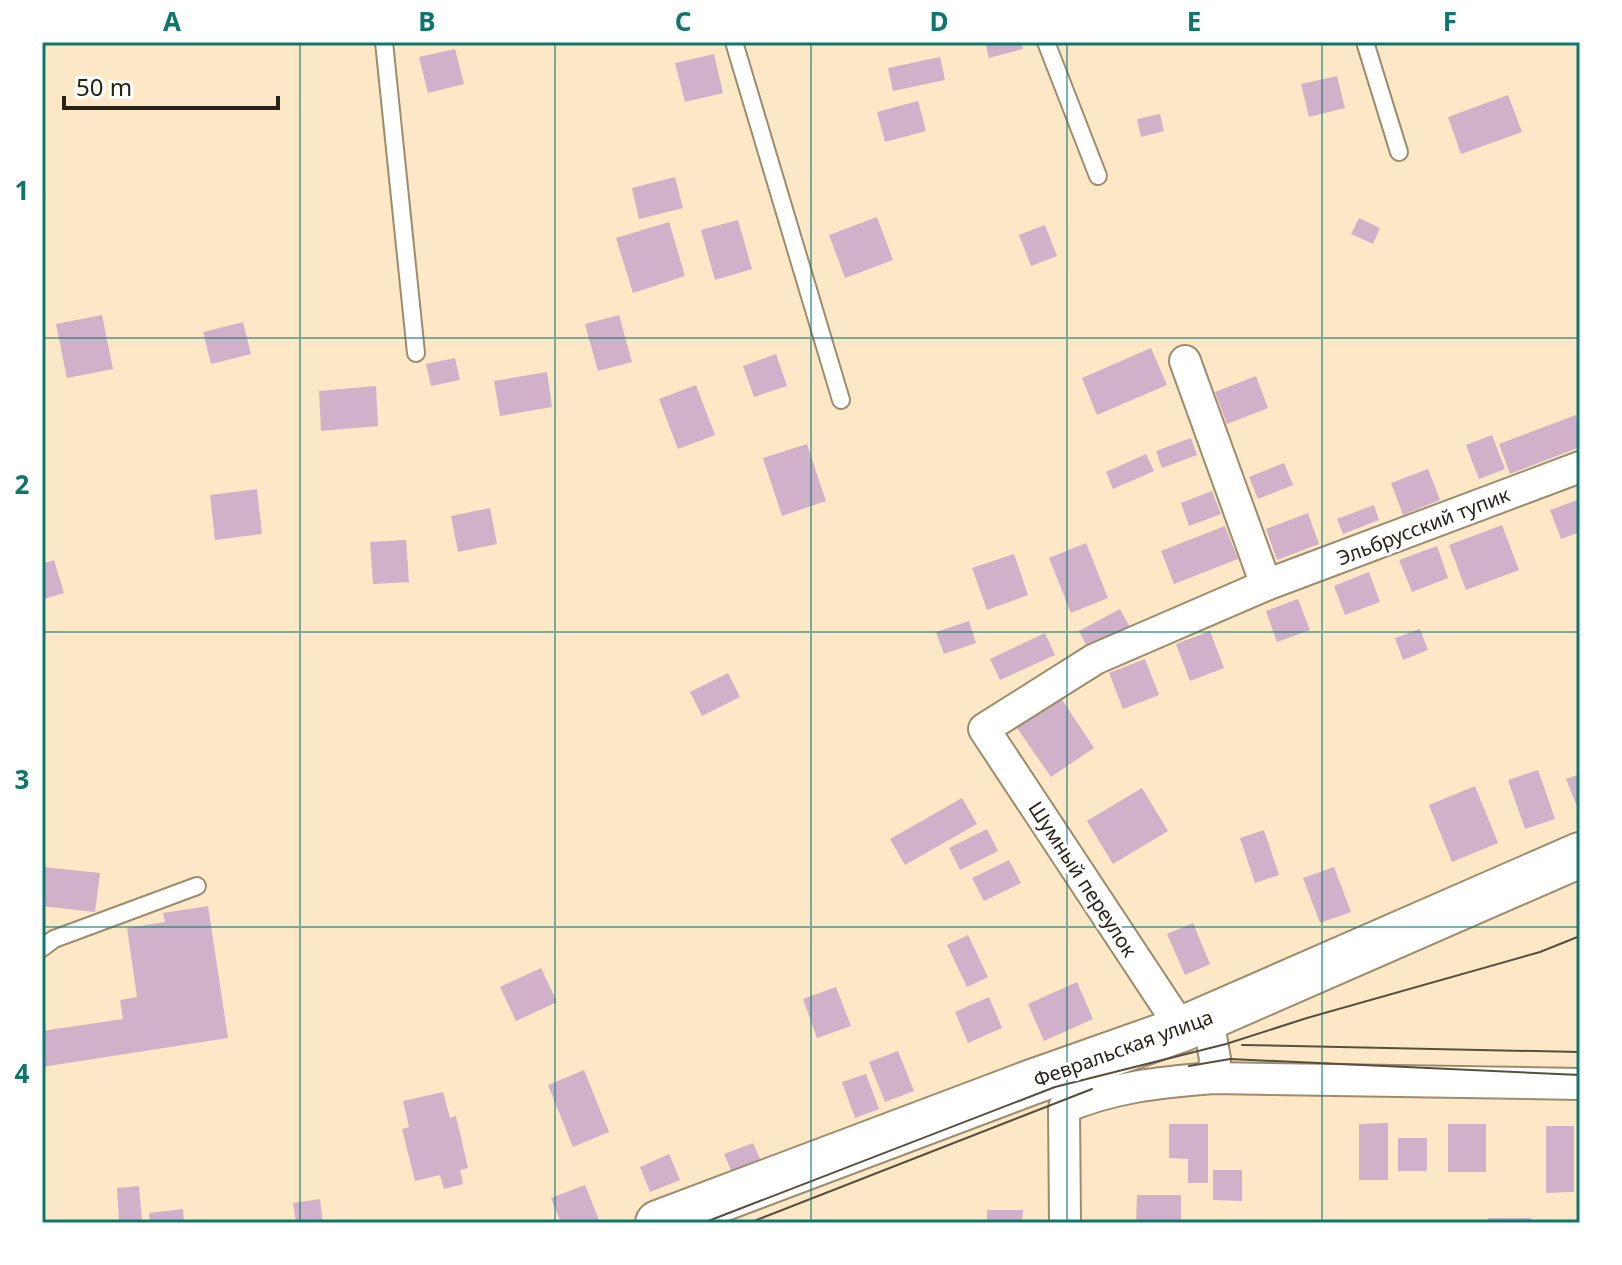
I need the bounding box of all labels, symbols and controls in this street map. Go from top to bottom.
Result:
text: A [163,3,181,39]
text: B [418,3,436,39]
text: C [675,3,691,39]
text: D [929,3,949,39]
text: E [1187,3,1201,39]
text: F [1443,3,1457,39]
scale bar [64,60,278,110]
text: 50 m [76,70,132,103]
text: 1 [15,172,29,208]
text: 2 [15,466,30,502]
street label: Эльбрусский тупик [1333,480,1514,571]
text: 3 [15,761,29,797]
street label: Шумный переулок [1023,796,1144,962]
street label: Февральская улица [1029,1003,1217,1093]
text: 4 [15,1055,30,1091]

